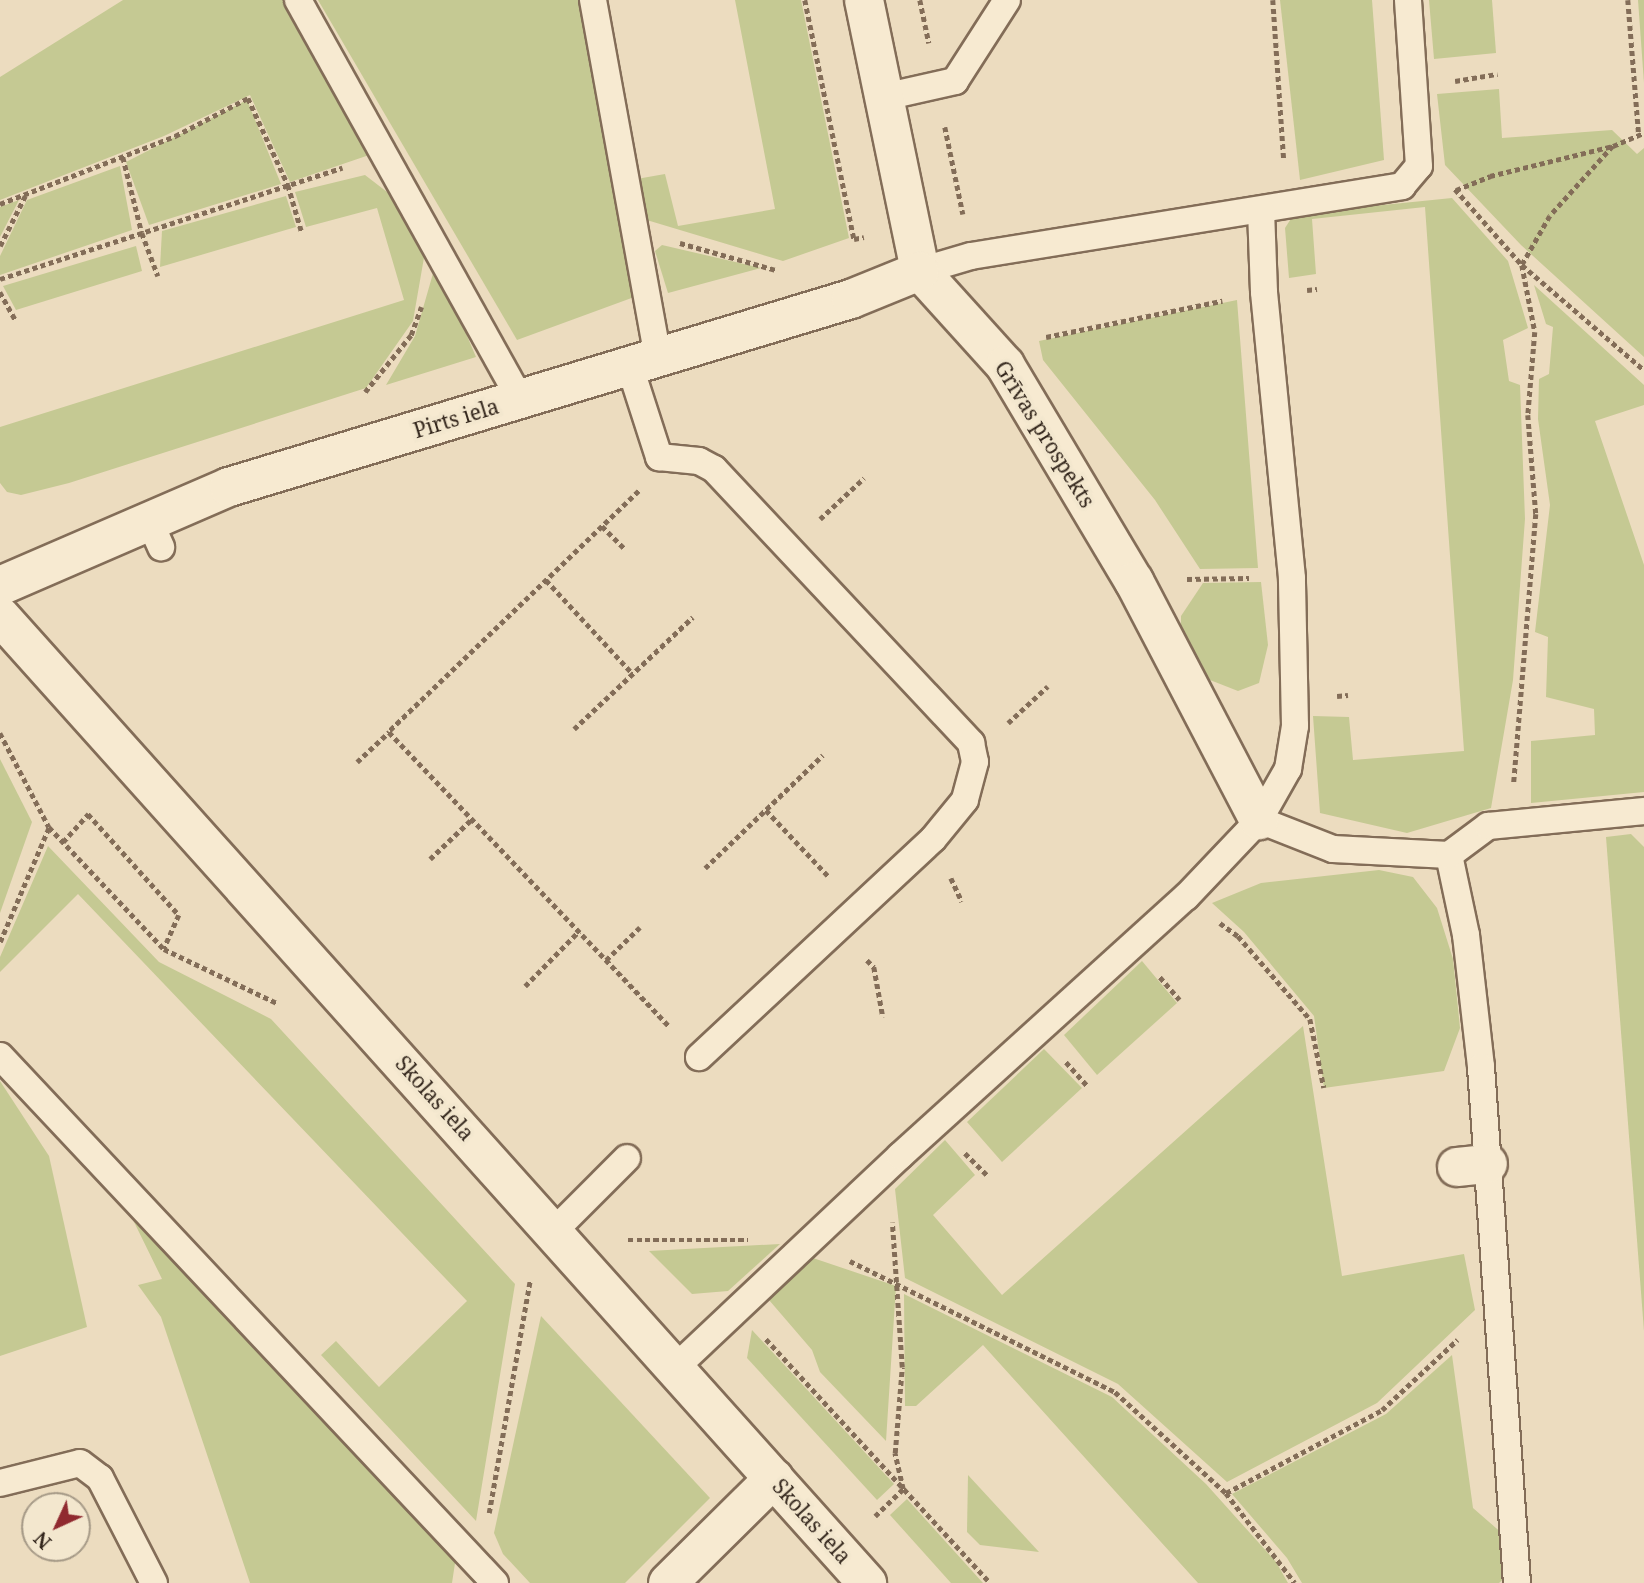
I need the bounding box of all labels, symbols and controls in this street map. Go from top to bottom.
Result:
street label: Grīvas prospekts [990,356,1100,512]
street label: Pirts iela [410,393,502,443]
street label: Skolas iela [391,1051,479,1145]
street label: Skolas iela [768,1474,856,1568]
north arrow [21,1492,91,1562]
text: N [28,1526,57,1555]

